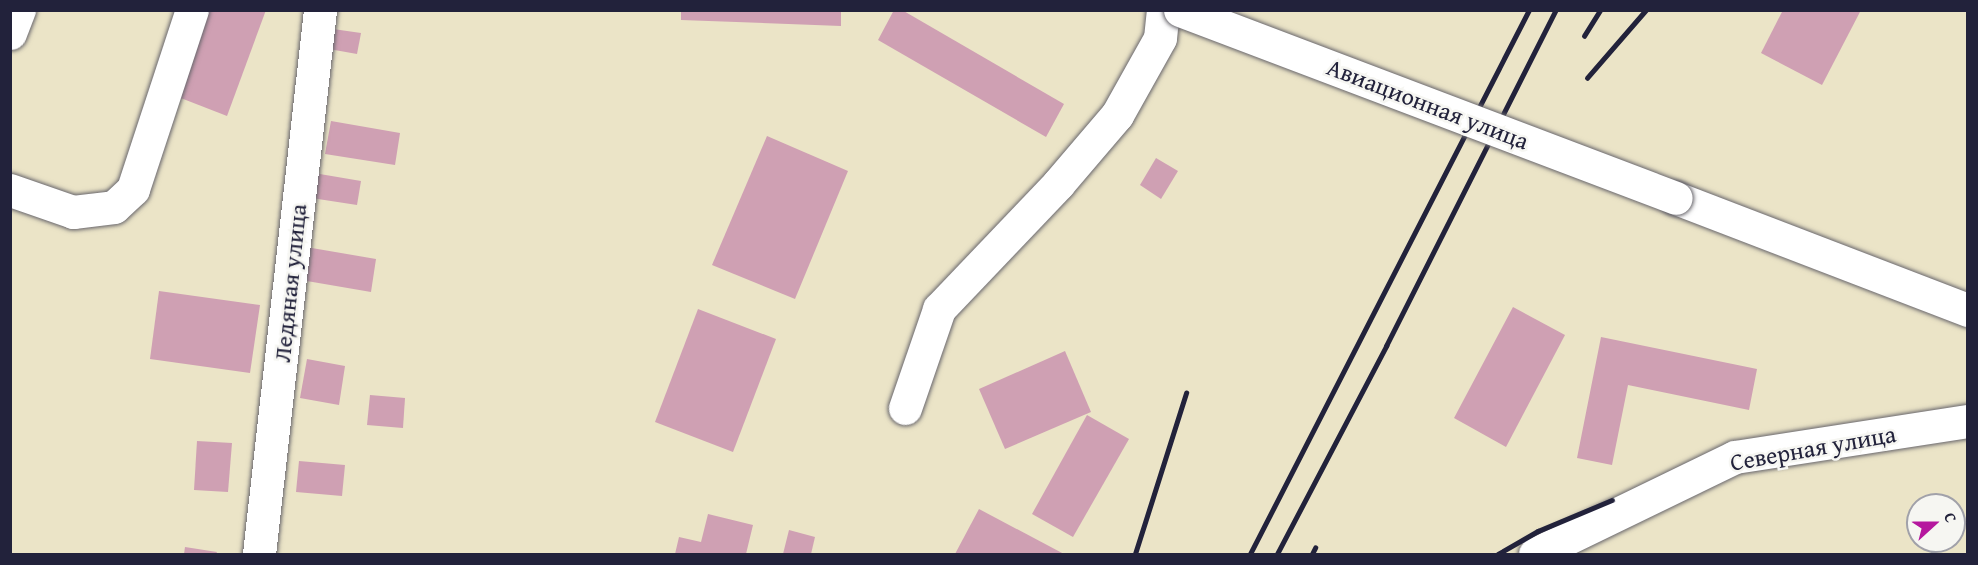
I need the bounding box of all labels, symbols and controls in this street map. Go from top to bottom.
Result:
street label: Авиационная улица [1323,52,1533,156]
street label: Ледяная улица [267,202,313,364]
street label: Северная улица [1728,419,1898,477]
north arrow [1906,493,1966,553]
text: С [1938,509,1964,526]

